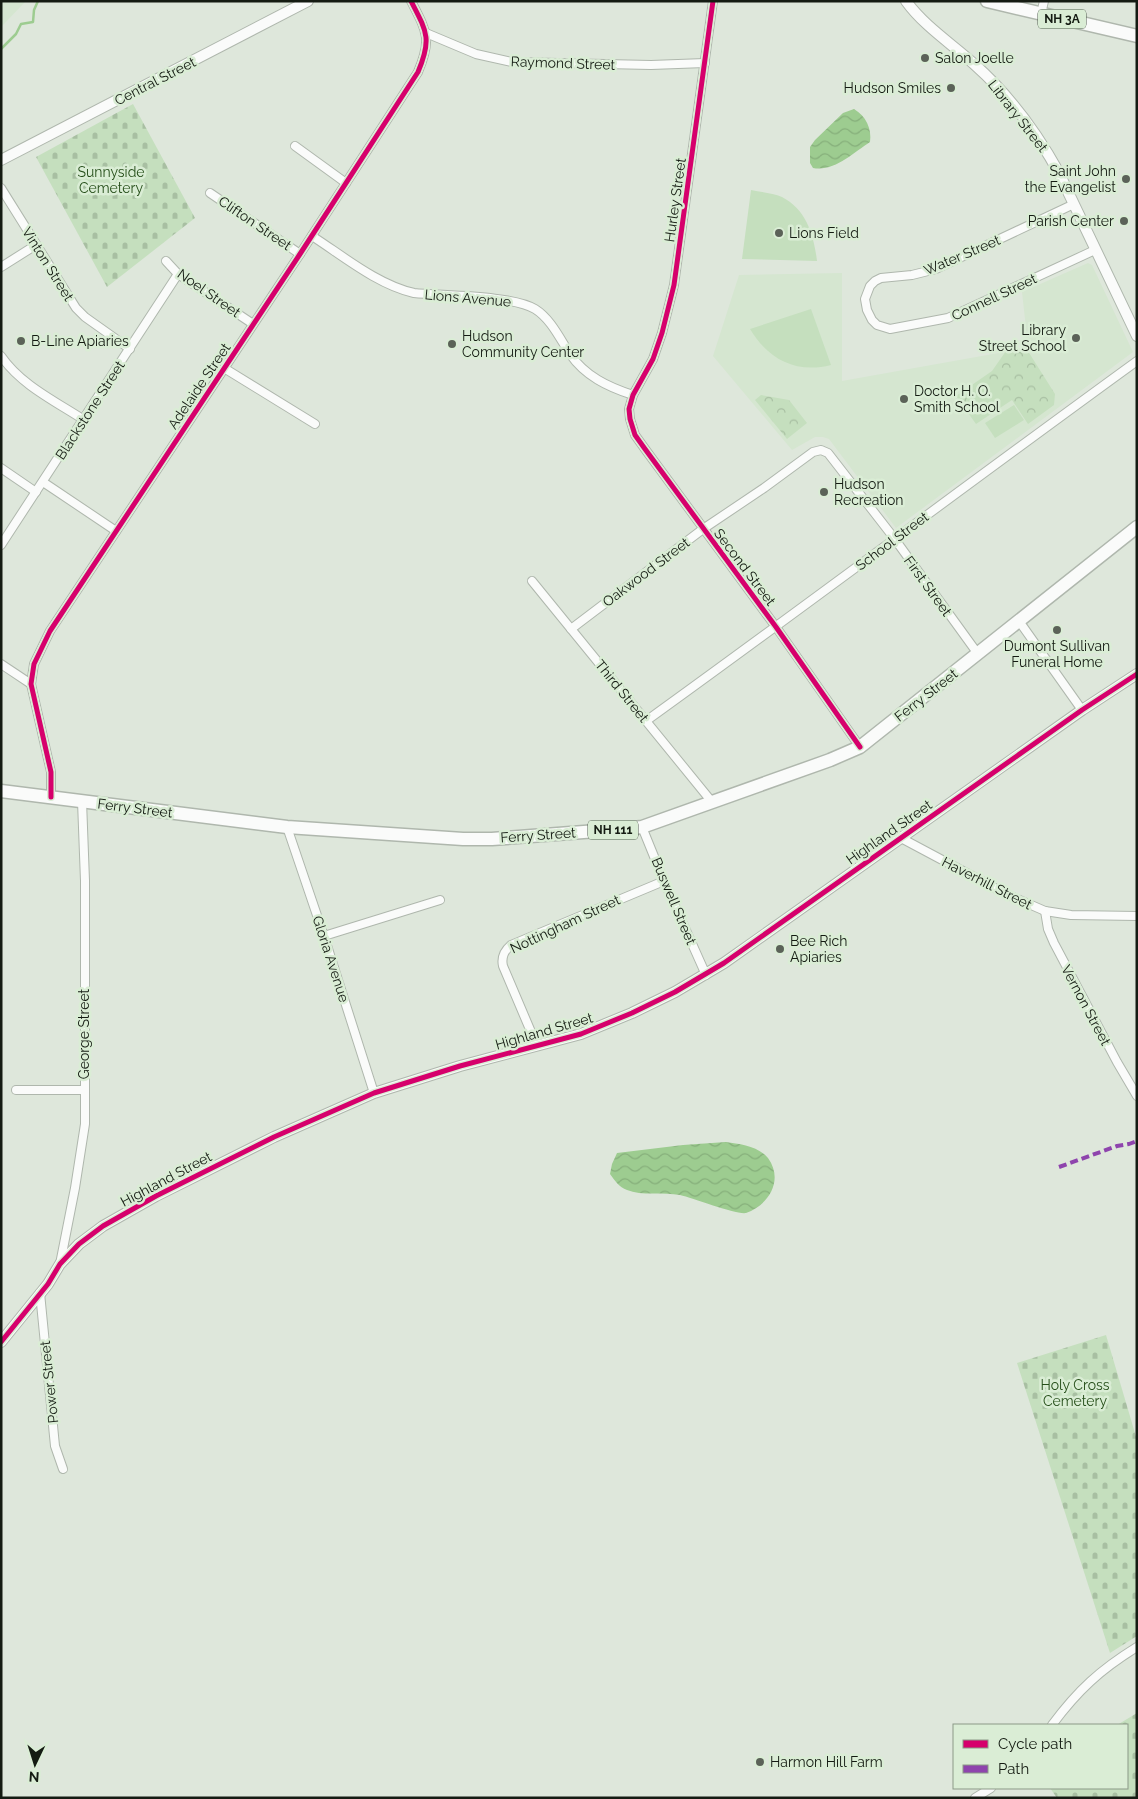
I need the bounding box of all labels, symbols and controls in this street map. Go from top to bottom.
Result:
road number: NH 3A [1038,10,1086,28]
place label: Salon Joelle [935,50,1014,66]
marker: Salon Joelle [919,52,931,64]
street label: Raymond Street [511,53,616,73]
street label: Central Street [112,54,199,108]
street label: Library Street [985,77,1051,155]
place label: Hudson Smiles [844,80,941,96]
marker: Hudson Smiles [945,82,957,94]
street label: Hurley Street [661,157,689,243]
place label: Saint John the Evangelist [1025,163,1116,195]
park label: Sunnyside Cemetery [77,164,145,196]
marker: Saint John the Evangelist [1120,173,1132,185]
street label: Clifton Street [215,193,295,253]
place label: Parish Center [1028,213,1114,229]
marker: Parish Center [1118,215,1130,227]
street label: Vinton Street [19,224,77,304]
place label: Lions Field [789,225,859,241]
marker: Lions Field [773,227,785,239]
street label: Water Street [921,232,1003,278]
street label: Noel Street [175,266,244,321]
street label: Connell Street [949,270,1039,324]
street label: Lions Avenue [424,286,512,310]
place label: Library Street School [979,322,1066,354]
place label: Hudson Community Center [462,328,584,360]
marker: Library Street School [1070,332,1082,344]
place label: B-Line Apiaries [31,333,129,349]
marker: B-Line Apiaries [15,335,27,347]
marker: Hudson Community Center [446,338,458,350]
street label: Adelaide Street [164,340,234,432]
street label: Blackstone Street [52,357,128,462]
place label: Doctor H. O. Smith School [914,383,1000,415]
marker: Doctor H. O. Smith School [898,393,910,405]
place label: Hudson Recreation [834,476,904,508]
marker: Hudson Recreation [818,486,830,498]
street label: School Street [853,508,932,574]
street label: Second Street [711,525,779,609]
street label: Oakwood Street [599,534,693,610]
street label: First Street [901,553,955,619]
marker: Dumont Sullivan Funeral Home [1051,624,1063,636]
place label: Dumont Sullivan Funeral Home [1004,638,1110,670]
street label: Third Street [592,657,652,726]
street label: Ferry Street [891,665,961,725]
street label: Ferry Street [97,795,174,821]
street label: Highland Street [843,796,935,867]
road number: NH 111 [588,820,638,840]
street label: Ferry Street [500,824,576,846]
street label: Haverhill Street [939,853,1035,913]
street label: Buswell Street [648,855,700,947]
street label: Nottingham Street [508,891,623,956]
street label: Gloria Avenue [309,914,353,1004]
place label: Bee Rich Apiaries [790,933,847,965]
marker: Bee Rich Apiaries [774,943,786,955]
street label: Vernon Street [1058,962,1114,1048]
street label: George Street [76,988,92,1079]
street label: Highland Street [493,1009,595,1053]
street label: Highland Street [118,1148,215,1210]
street label: Power Street [37,1340,61,1424]
park label: Holy Cross Cemetery [1040,1377,1110,1409]
legend [953,1724,1128,1789]
text: Cycle path [998,1735,1072,1753]
north arrow [10,1739,60,1789]
place label: Harmon Hill Farm [770,1754,883,1770]
marker: Harmon Hill Farm [754,1756,766,1768]
text: Path [998,1760,1029,1778]
text: N [28,1769,40,1785]

